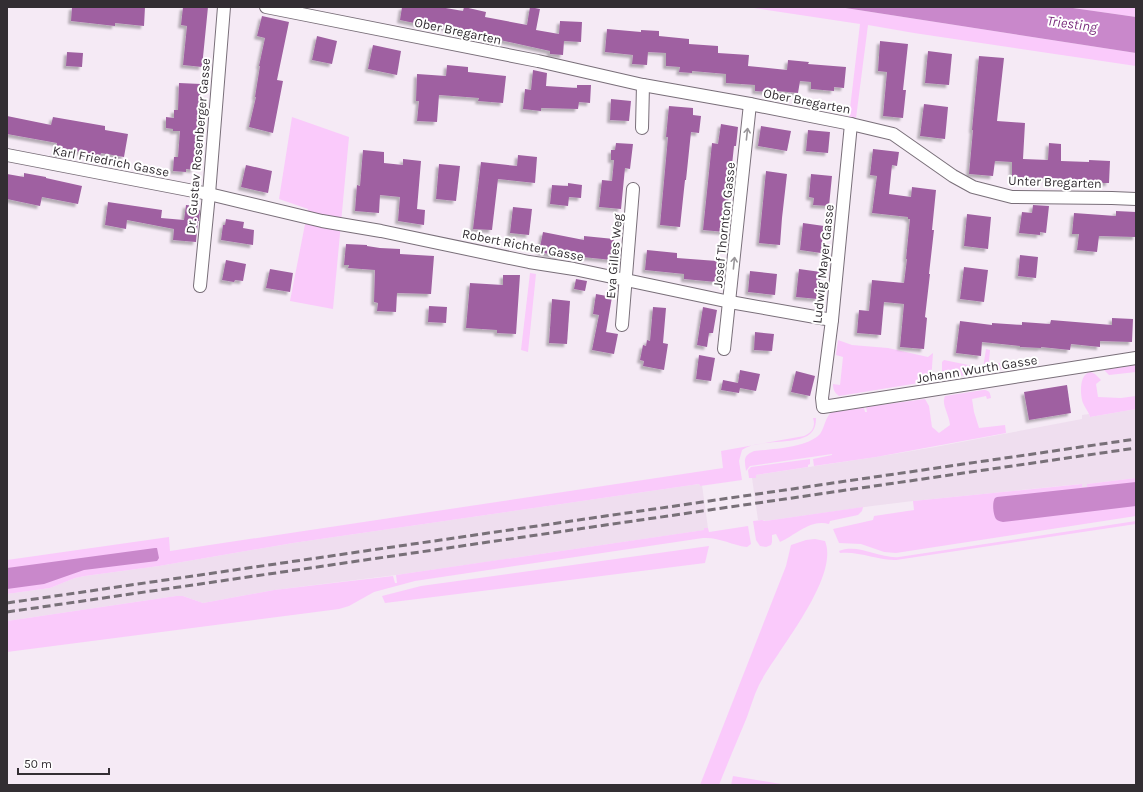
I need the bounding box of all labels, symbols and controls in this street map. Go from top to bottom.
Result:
water label: Triesting [1046,12,1099,36]
street label: Ober Bregarten [413,14,503,48]
street label: Dr. Gustav Rosenberger Gasse [183,57,213,235]
street label: Ober Bregarten [762,85,852,117]
one-way arrow [743,128,751,141]
street label: Karl Friedrich Gasse [51,142,171,180]
street label: Josef Thornton Gasse [710,161,738,289]
street label: Unter Bregarten [1008,173,1102,191]
street label: Ludwig Mayer Gasse [809,203,837,324]
street label: Eva Gilles Weg [603,212,625,299]
street label: Robert Richter Gasse [461,226,585,264]
one-way arrow [730,257,737,270]
street label: Johann Wurth Gasse [916,352,1039,386]
scale bar [18,750,109,776]
text: 50 m [24,757,52,771]

